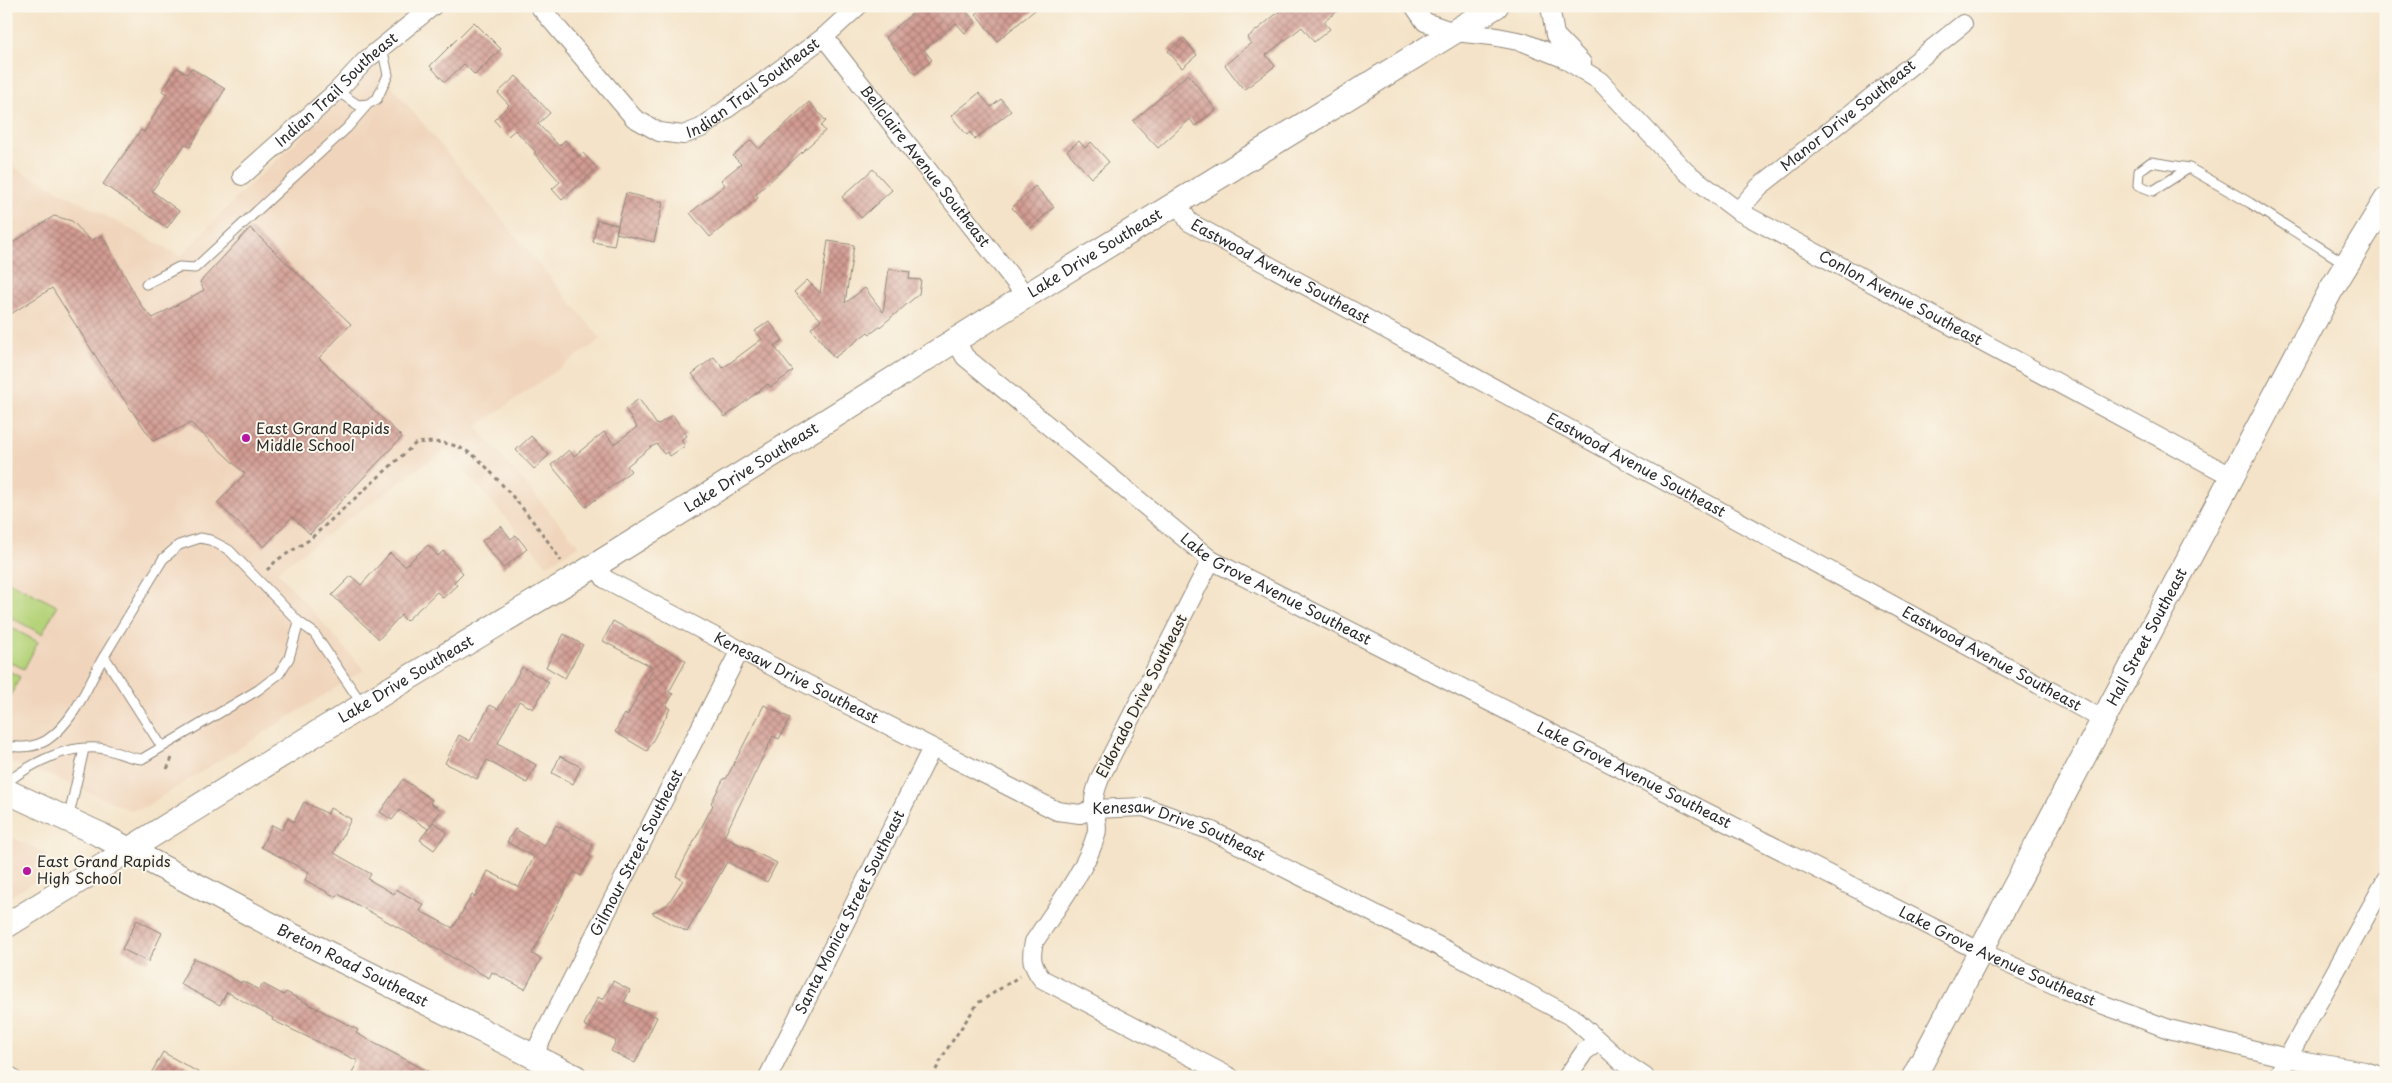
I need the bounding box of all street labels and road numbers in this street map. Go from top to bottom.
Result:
street label: Indian Trail Southeast [269,26,402,152]
street label: Indian Trail Southeast [682,31,824,143]
street label: Manor Drive Southeast [1775,53,1920,176]
street label: Bellclaire Avenue Southeast [855,79,997,251]
street label: Lake Drive Southeast [1022,202,1166,302]
street label: Eastwood Avenue Southeast [1187,212,1375,328]
street label: Conlon Avenue Southeast [1815,244,1987,350]
street label: Eastwood Avenue Southeast [1543,406,1730,522]
street label: Lake Drive Southeast [679,416,822,517]
street label: Lake Grove Avenue Southeast [1176,526,1376,650]
street label: Hall Street Southeast [2100,563,2192,709]
street label: Eastwood Avenue Southeast [1899,600,2086,716]
street label: Eldorado Drive Southeast [1089,609,1192,781]
street label: Kenesaw Drive Southeast [710,625,883,729]
street label: Lake Drive Southeast [333,628,477,728]
street label: Lake Grove Avenue Southeast [1534,715,1736,833]
street label: Gilmour Street Southeast [583,765,687,940]
street label: Kenesaw Drive Southeast [1092,794,1270,866]
street label: Santa Monica Street Southeast [788,806,909,1018]
street label: Lake Grove Avenue Southeast [1895,899,2099,1011]
street label: Breton Road Southeast [273,917,433,1012]

